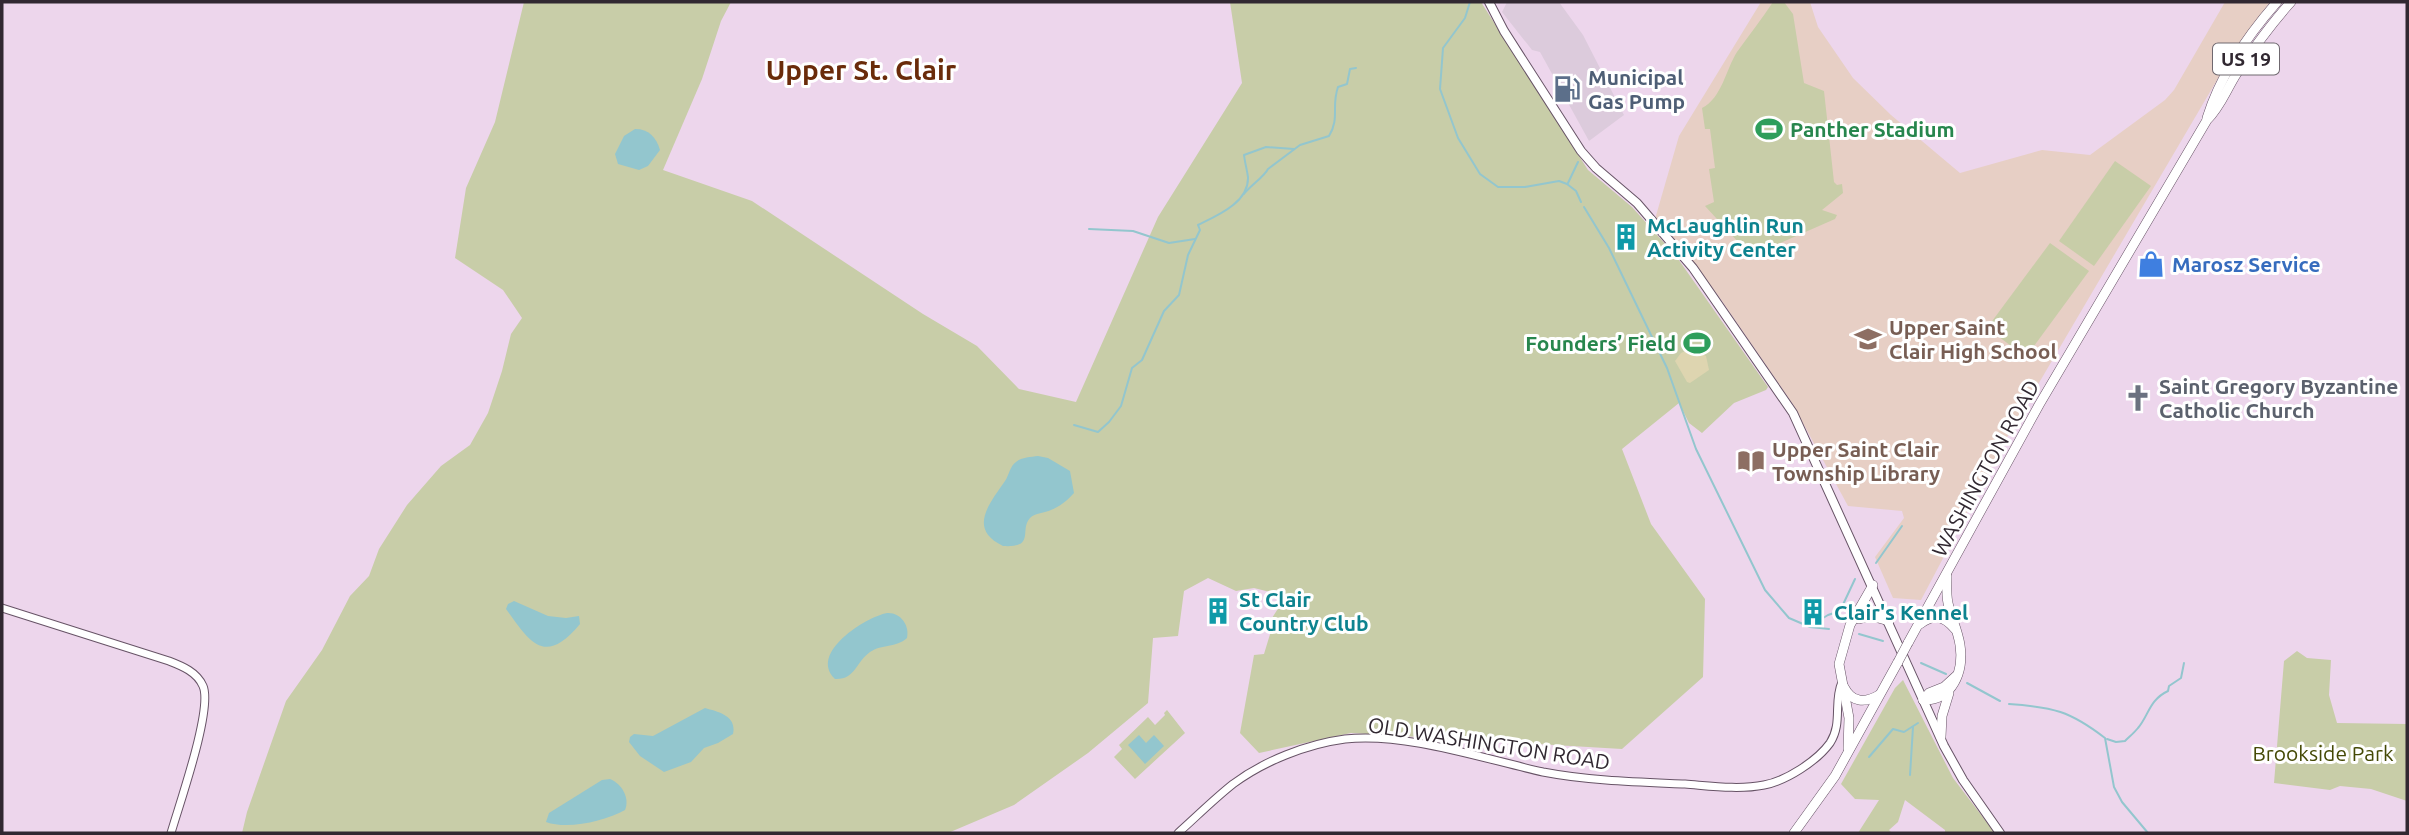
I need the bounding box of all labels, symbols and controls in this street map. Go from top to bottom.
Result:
road number: US 19 [2213,44,2279,74]
district label: Upper St. Clair [766,54,957,85]
place label: Municipal Gas Pump [1588,65,1685,113]
fuel station icon: Municipal Gas Pump [1552,74,1582,104]
sports icon: Panther Stadium [1754,114,1784,144]
place label: Panther Stadium [1790,117,1955,141]
place label: McLaughlin Run Activity Center [1647,213,1804,261]
building icon: McLaughlin Run Activity Center [1611,222,1641,252]
shop icon: Marosz Service [2136,249,2166,279]
place label: Marosz Service [2172,252,2321,276]
place label: Upper Saint Clair High School [1889,315,2057,363]
school or university icon: Upper Saint Clair High School [1853,324,1883,354]
sports icon: Founders’ Field [1682,328,1712,358]
place label: Founders’ Field [1525,331,1676,355]
place label: Saint Gregory Byzantine Catholic Church [2159,374,2398,422]
street label: WASHINGTON ROAD [1926,376,2044,560]
church icon: Saint Gregory Byzantine Catholic Church [2123,383,2153,413]
place label: Upper Saint Clair Township Library [1772,437,1940,485]
library icon: Upper Saint Clair Township Library [1736,446,1766,476]
place label: St Clair Country Club [1239,587,1369,635]
building icon: St Clair Country Club [1203,596,1233,626]
building icon: Clair's Kennel [1798,597,1828,627]
place label: Clair's Kennel [1834,600,1968,624]
street label: OLD WASHINGTON ROAD [1366,712,1612,774]
park label: Brookside Park [2252,741,2394,765]

